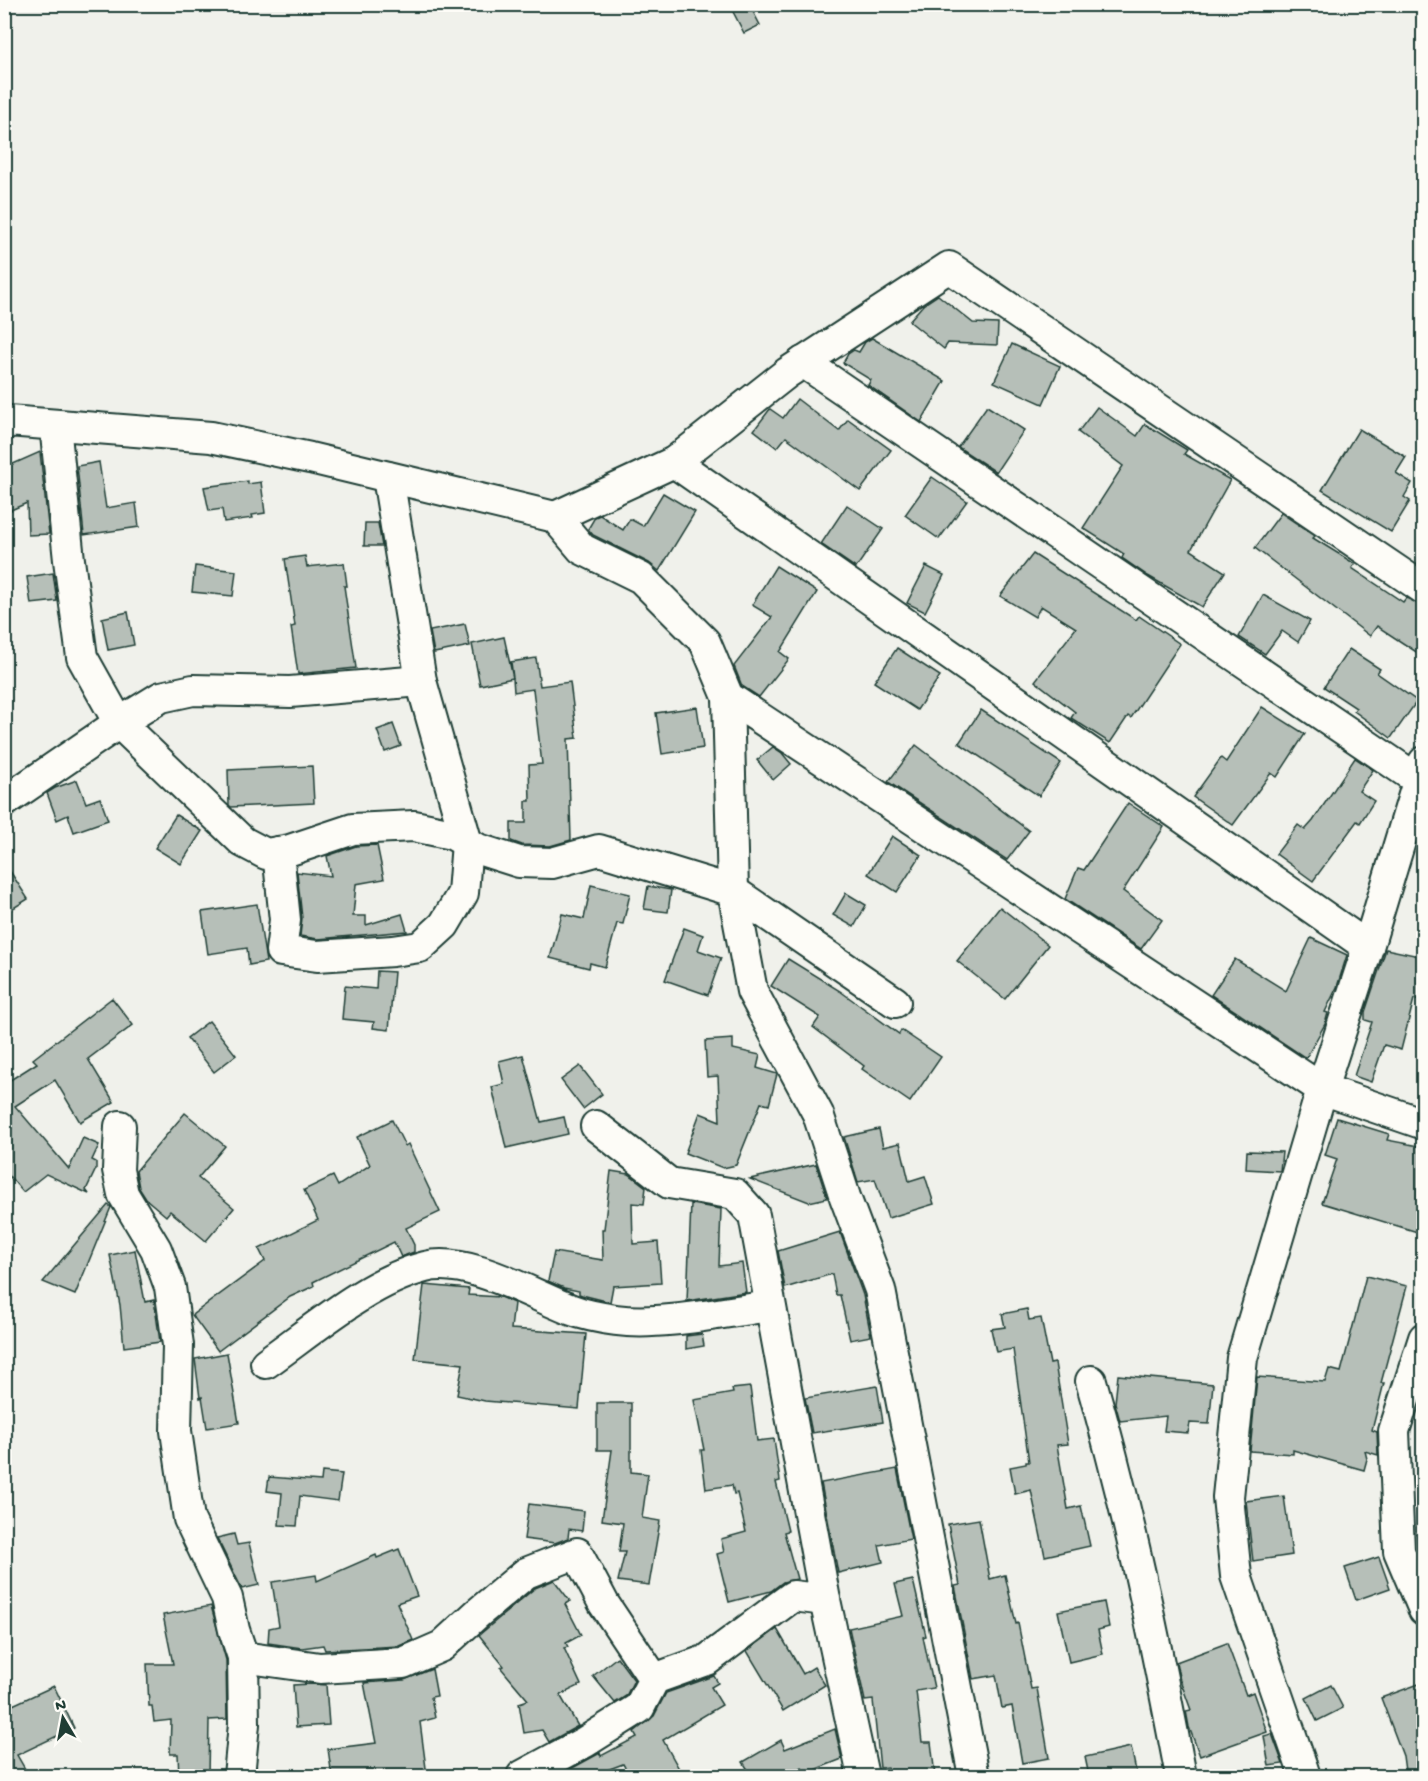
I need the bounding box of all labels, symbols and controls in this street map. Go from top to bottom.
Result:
north arrow [33,1688,93,1748]
text: N [54,1696,68,1717]

